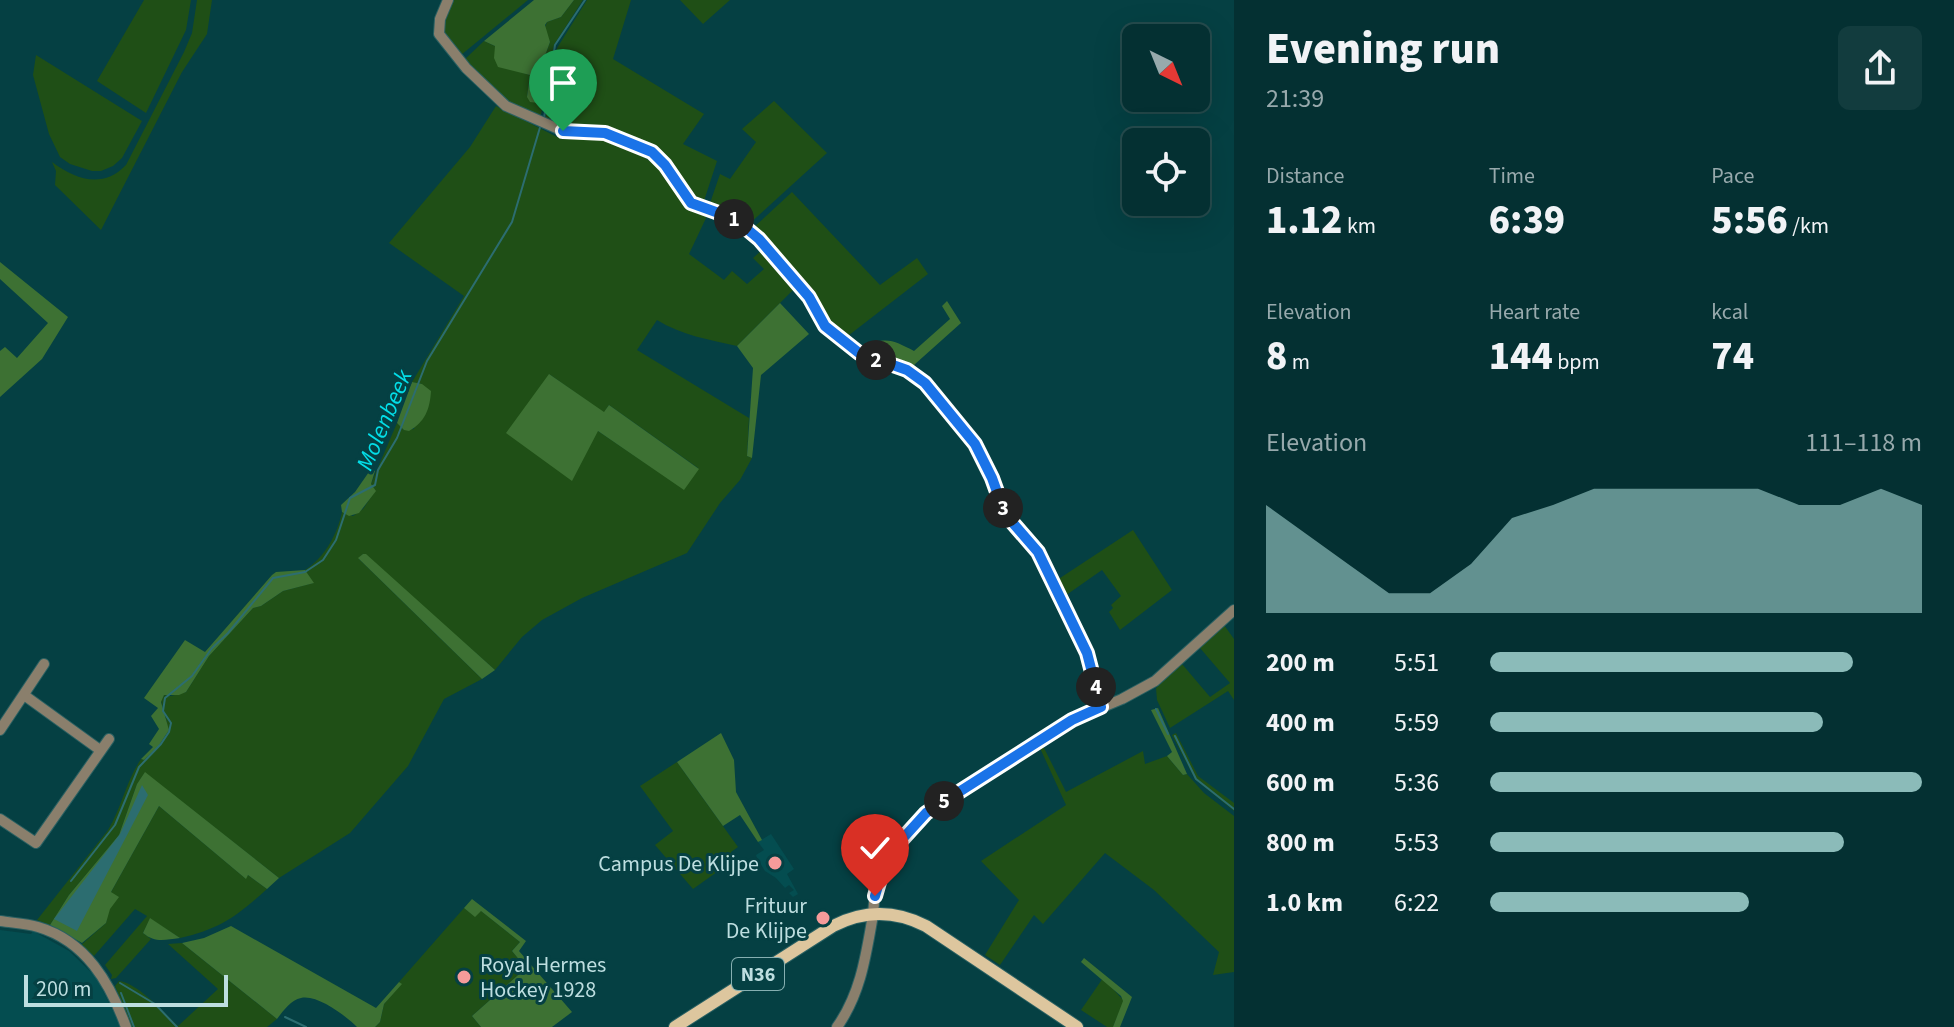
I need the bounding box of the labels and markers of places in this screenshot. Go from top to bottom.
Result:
pin [529,49,597,131]
pin: 1 [714,199,754,239]
pin: 2 [856,340,896,380]
pin: 3 [983,488,1023,528]
pin: 4 [1076,667,1116,707]
pin: 5 [924,781,964,821]
pin [841,814,909,896]
place label: Campus De Klijpe [598,848,759,880]
marker: Campus De Klijpe [766,854,784,872]
place label: Frituur De Klijpe [726,890,807,947]
marker: Frituur De Klijpe [814,909,832,927]
place label: Royal Hermes Hockey 1928 [480,949,606,1006]
marker: Royal Hermes Hockey 1928 [455,968,473,986]

